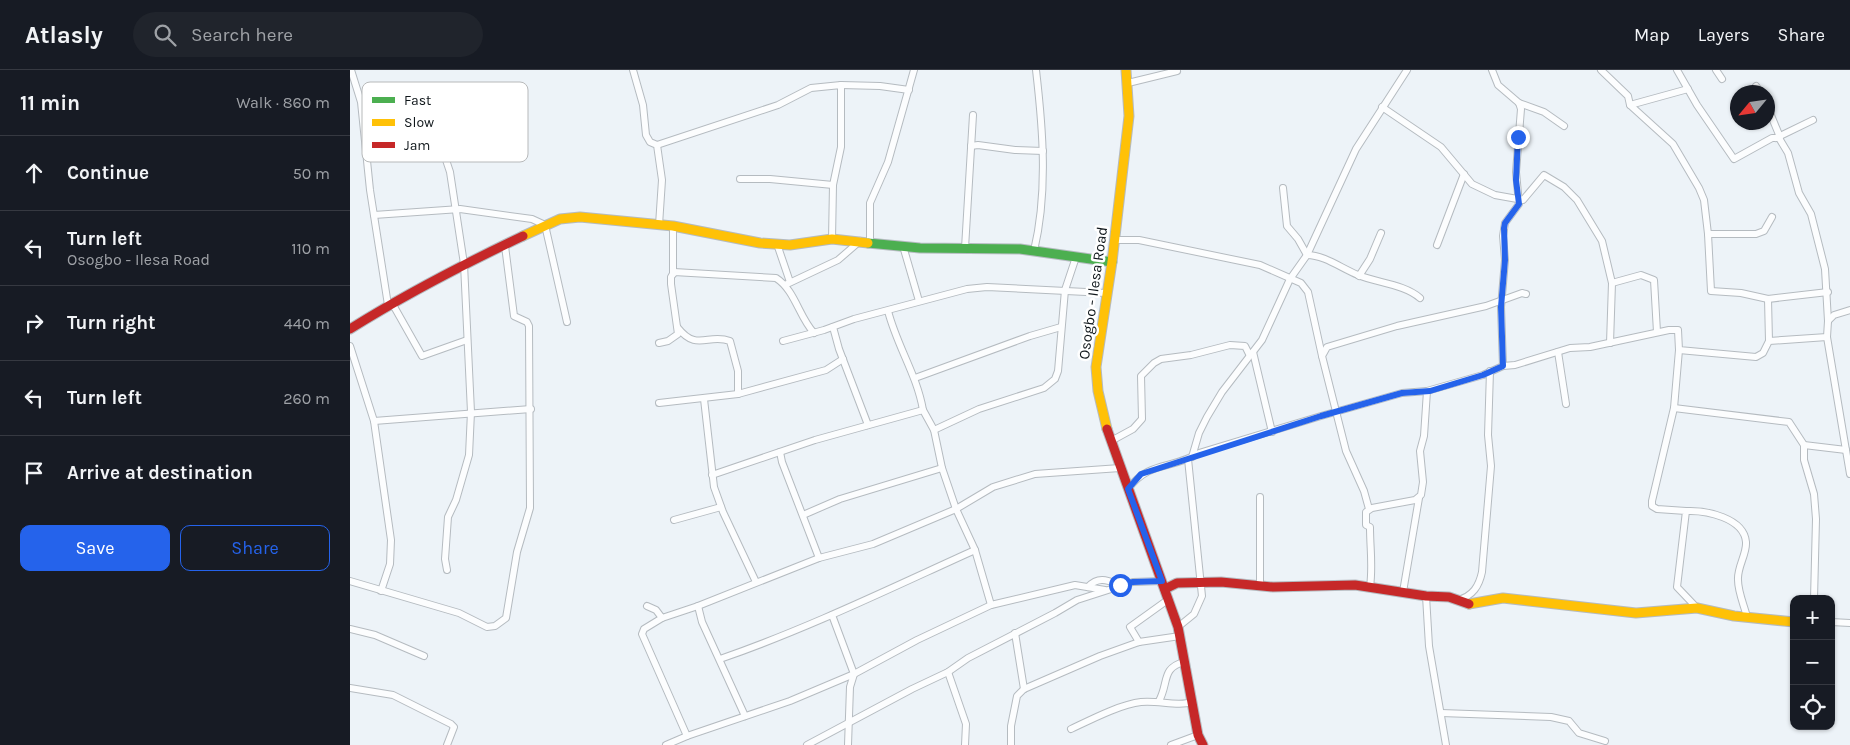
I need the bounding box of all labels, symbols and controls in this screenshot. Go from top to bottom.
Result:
search box [133,12,483,57]
text: Atlasly [25,21,103,49]
icon: search [151,21,179,49]
text: Search here [191,24,293,46]
text: Map [1634,24,1670,46]
text: Layers [1698,24,1750,46]
text: Share [1778,24,1825,46]
legend [362,82,528,162]
north arrow [1730,85,1775,130]
text: 11 min [20,91,80,115]
text: Fast [404,92,431,109]
text: Walk · 860 m [236,93,330,112]
text: Slow [404,114,434,131]
route end [1507,126,1530,149]
text: Jam [404,137,430,154]
icon: ahead [20,159,48,187]
text: Continue [67,162,149,184]
text: 50 m [293,164,330,183]
street label: Osogbo - Ilesa Road [1075,225,1111,361]
text: Turn left [67,228,142,250]
icon: left [20,234,48,262]
text: 110 m [291,239,330,258]
text: Osogbo - Ilesa Road [67,250,210,269]
icon: right [20,309,48,337]
text: Turn right [67,312,156,334]
text: 440 m [284,314,330,333]
icon: left [20,384,48,412]
text: Turn left [67,387,142,409]
text: 260 m [283,389,330,408]
icon: arrive [20,459,48,487]
text: Arrive at destination [67,462,253,484]
button: Save [20,525,170,571]
button: Share [180,525,330,571]
route start [1109,574,1132,597]
map controls [1790,595,1835,730]
button: + [1790,595,1835,640]
button: − [1790,640,1835,685]
button: locate [1790,685,1835,730]

